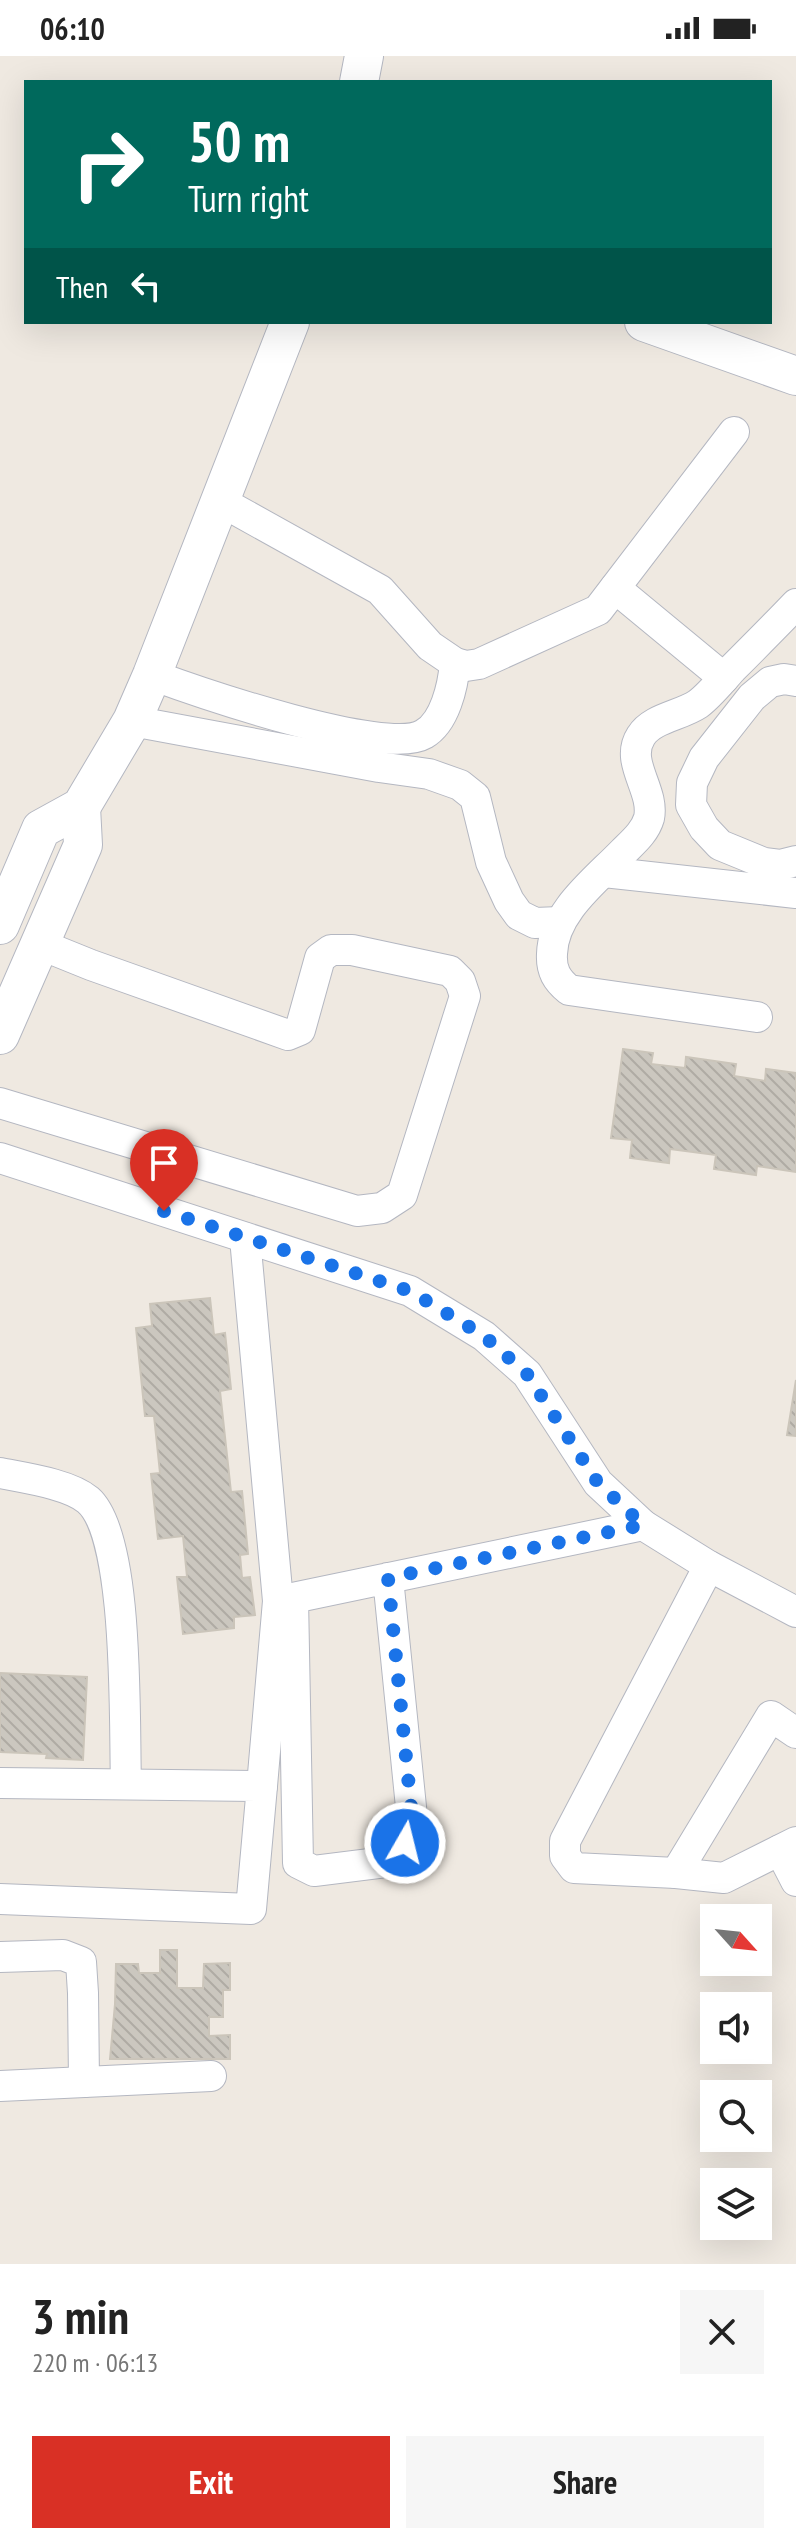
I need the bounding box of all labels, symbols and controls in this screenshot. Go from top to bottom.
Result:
text: 06:10 [40,9,105,48]
text: 50 m [188,105,290,177]
icon: right [56,112,160,216]
text: Turn right [188,175,309,222]
icon: left [124,264,168,308]
text: Then [56,267,108,306]
pin [130,1129,198,1211]
icon: arrive [142,1141,186,1185]
position arrow [363,1801,447,1885]
north arrow [700,1904,772,1976]
map controls [700,1904,772,2240]
button: sound [700,1992,772,2064]
button: search [700,2080,772,2152]
button: layers [700,2168,772,2240]
text: 3 min [32,2285,129,2347]
button: close [680,2290,764,2374]
text: 220 m · 06:13 [32,2346,158,2379]
button: Exit [32,2436,390,2528]
button: Share [406,2436,764,2528]

